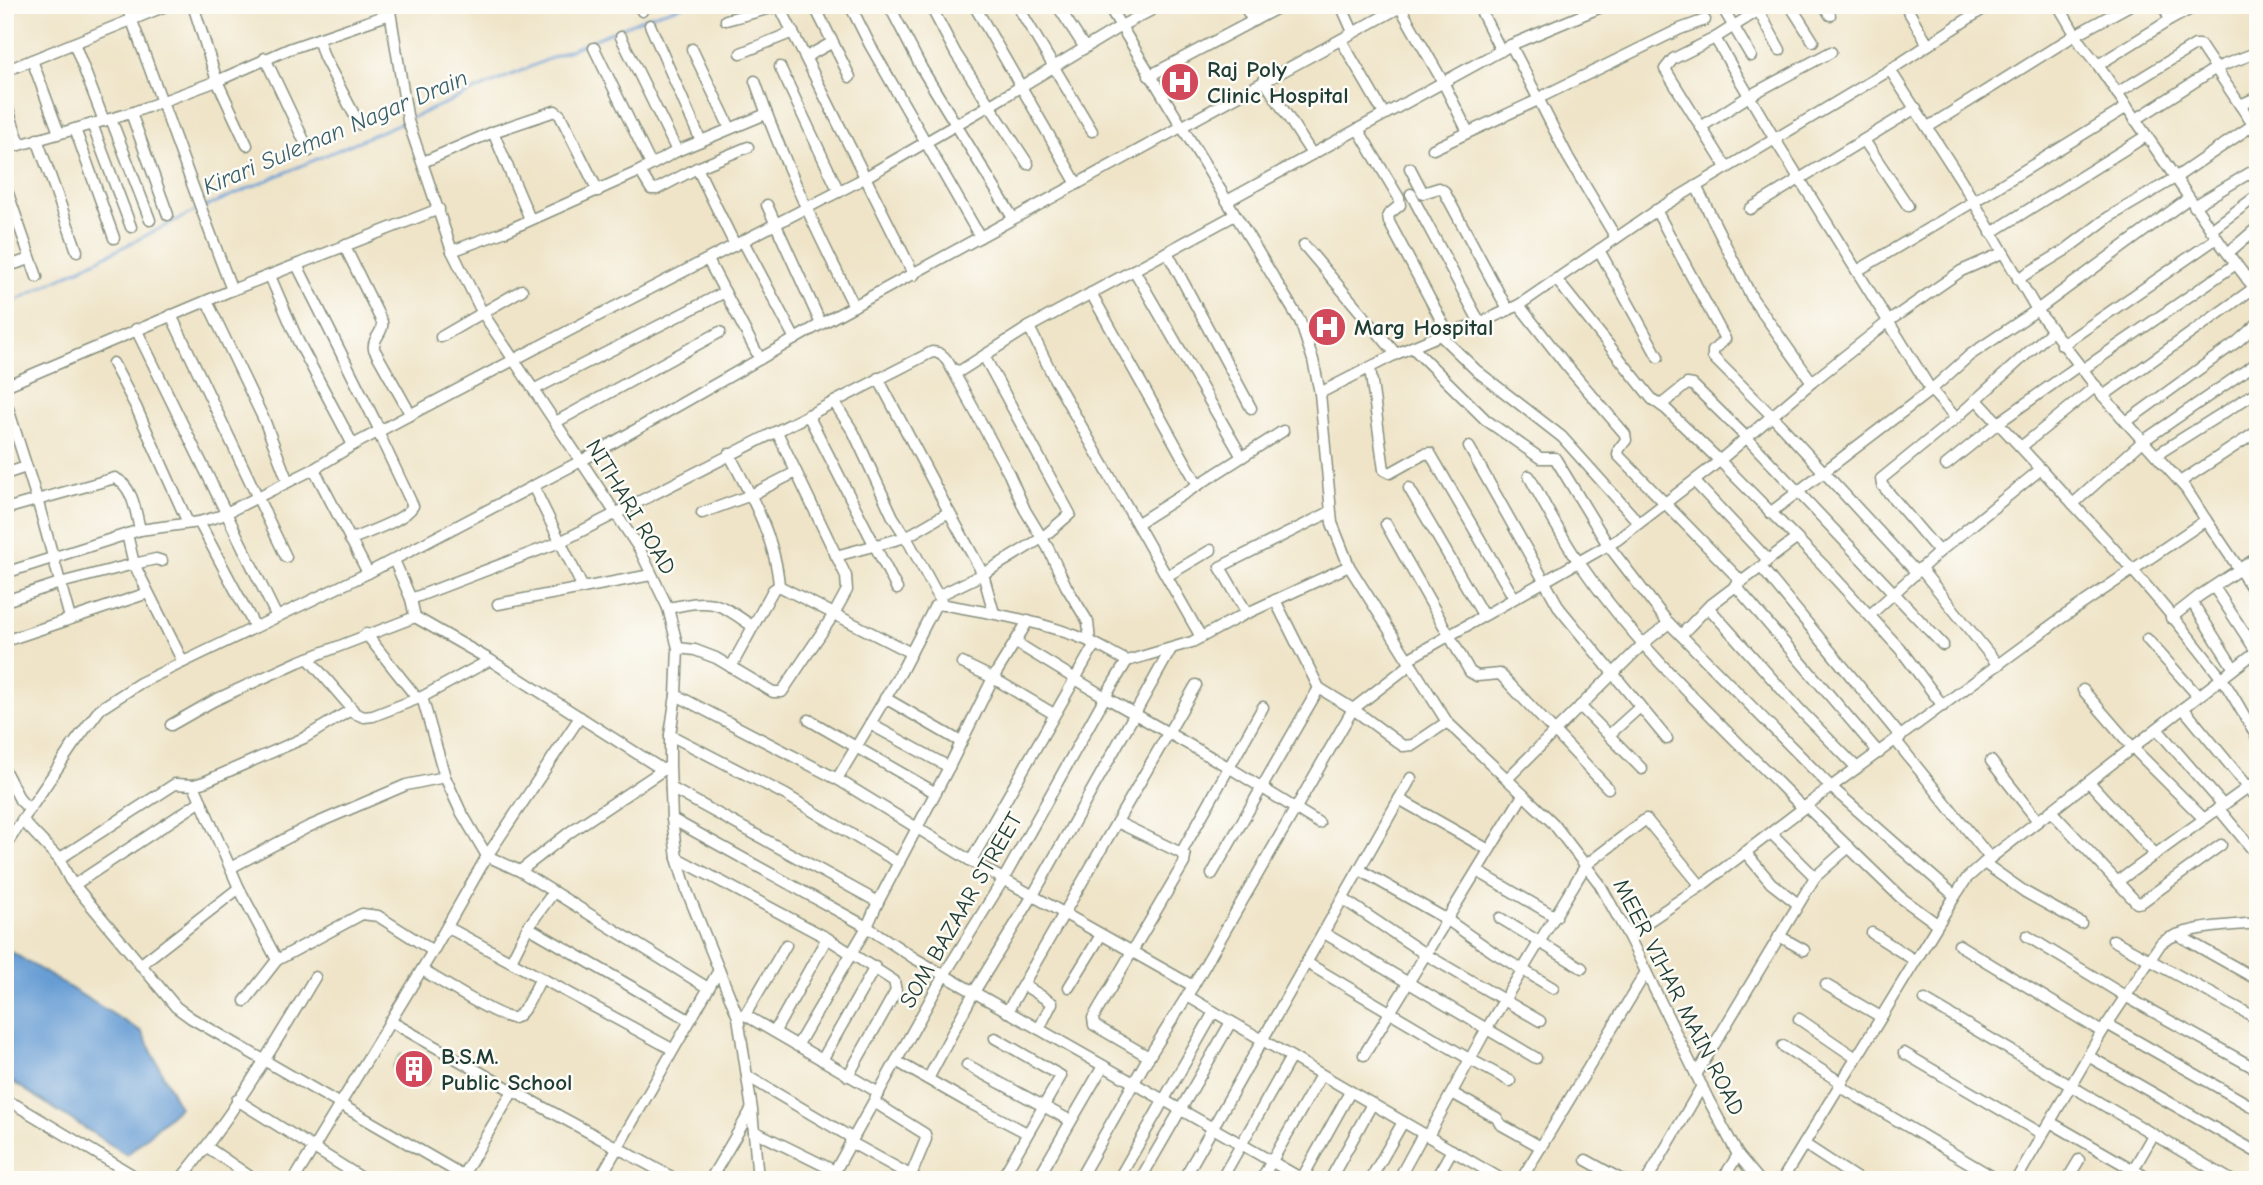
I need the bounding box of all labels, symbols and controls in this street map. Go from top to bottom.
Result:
place label: Raj Poly Clinic Hospital [1207,56,1349,109]
hospital icon: Raj Poly Clinic Hospital [1159,61,1201,103]
water label: Kirari Suleman Nagar Drain [198,63,472,201]
hospital icon: Marg Hospital [1306,306,1348,348]
place label: Marg Hospital [1354,314,1493,341]
street label: NITHARI ROAD [580,435,682,579]
street label: SOM BAZAAR STREET [894,807,1028,1013]
street label: MEER VIHAR MAIN ROAD [1608,874,1750,1120]
place label: B.S.M. Public School [441,1043,572,1096]
building icon: B.S.M. Public School [393,1048,435,1090]

